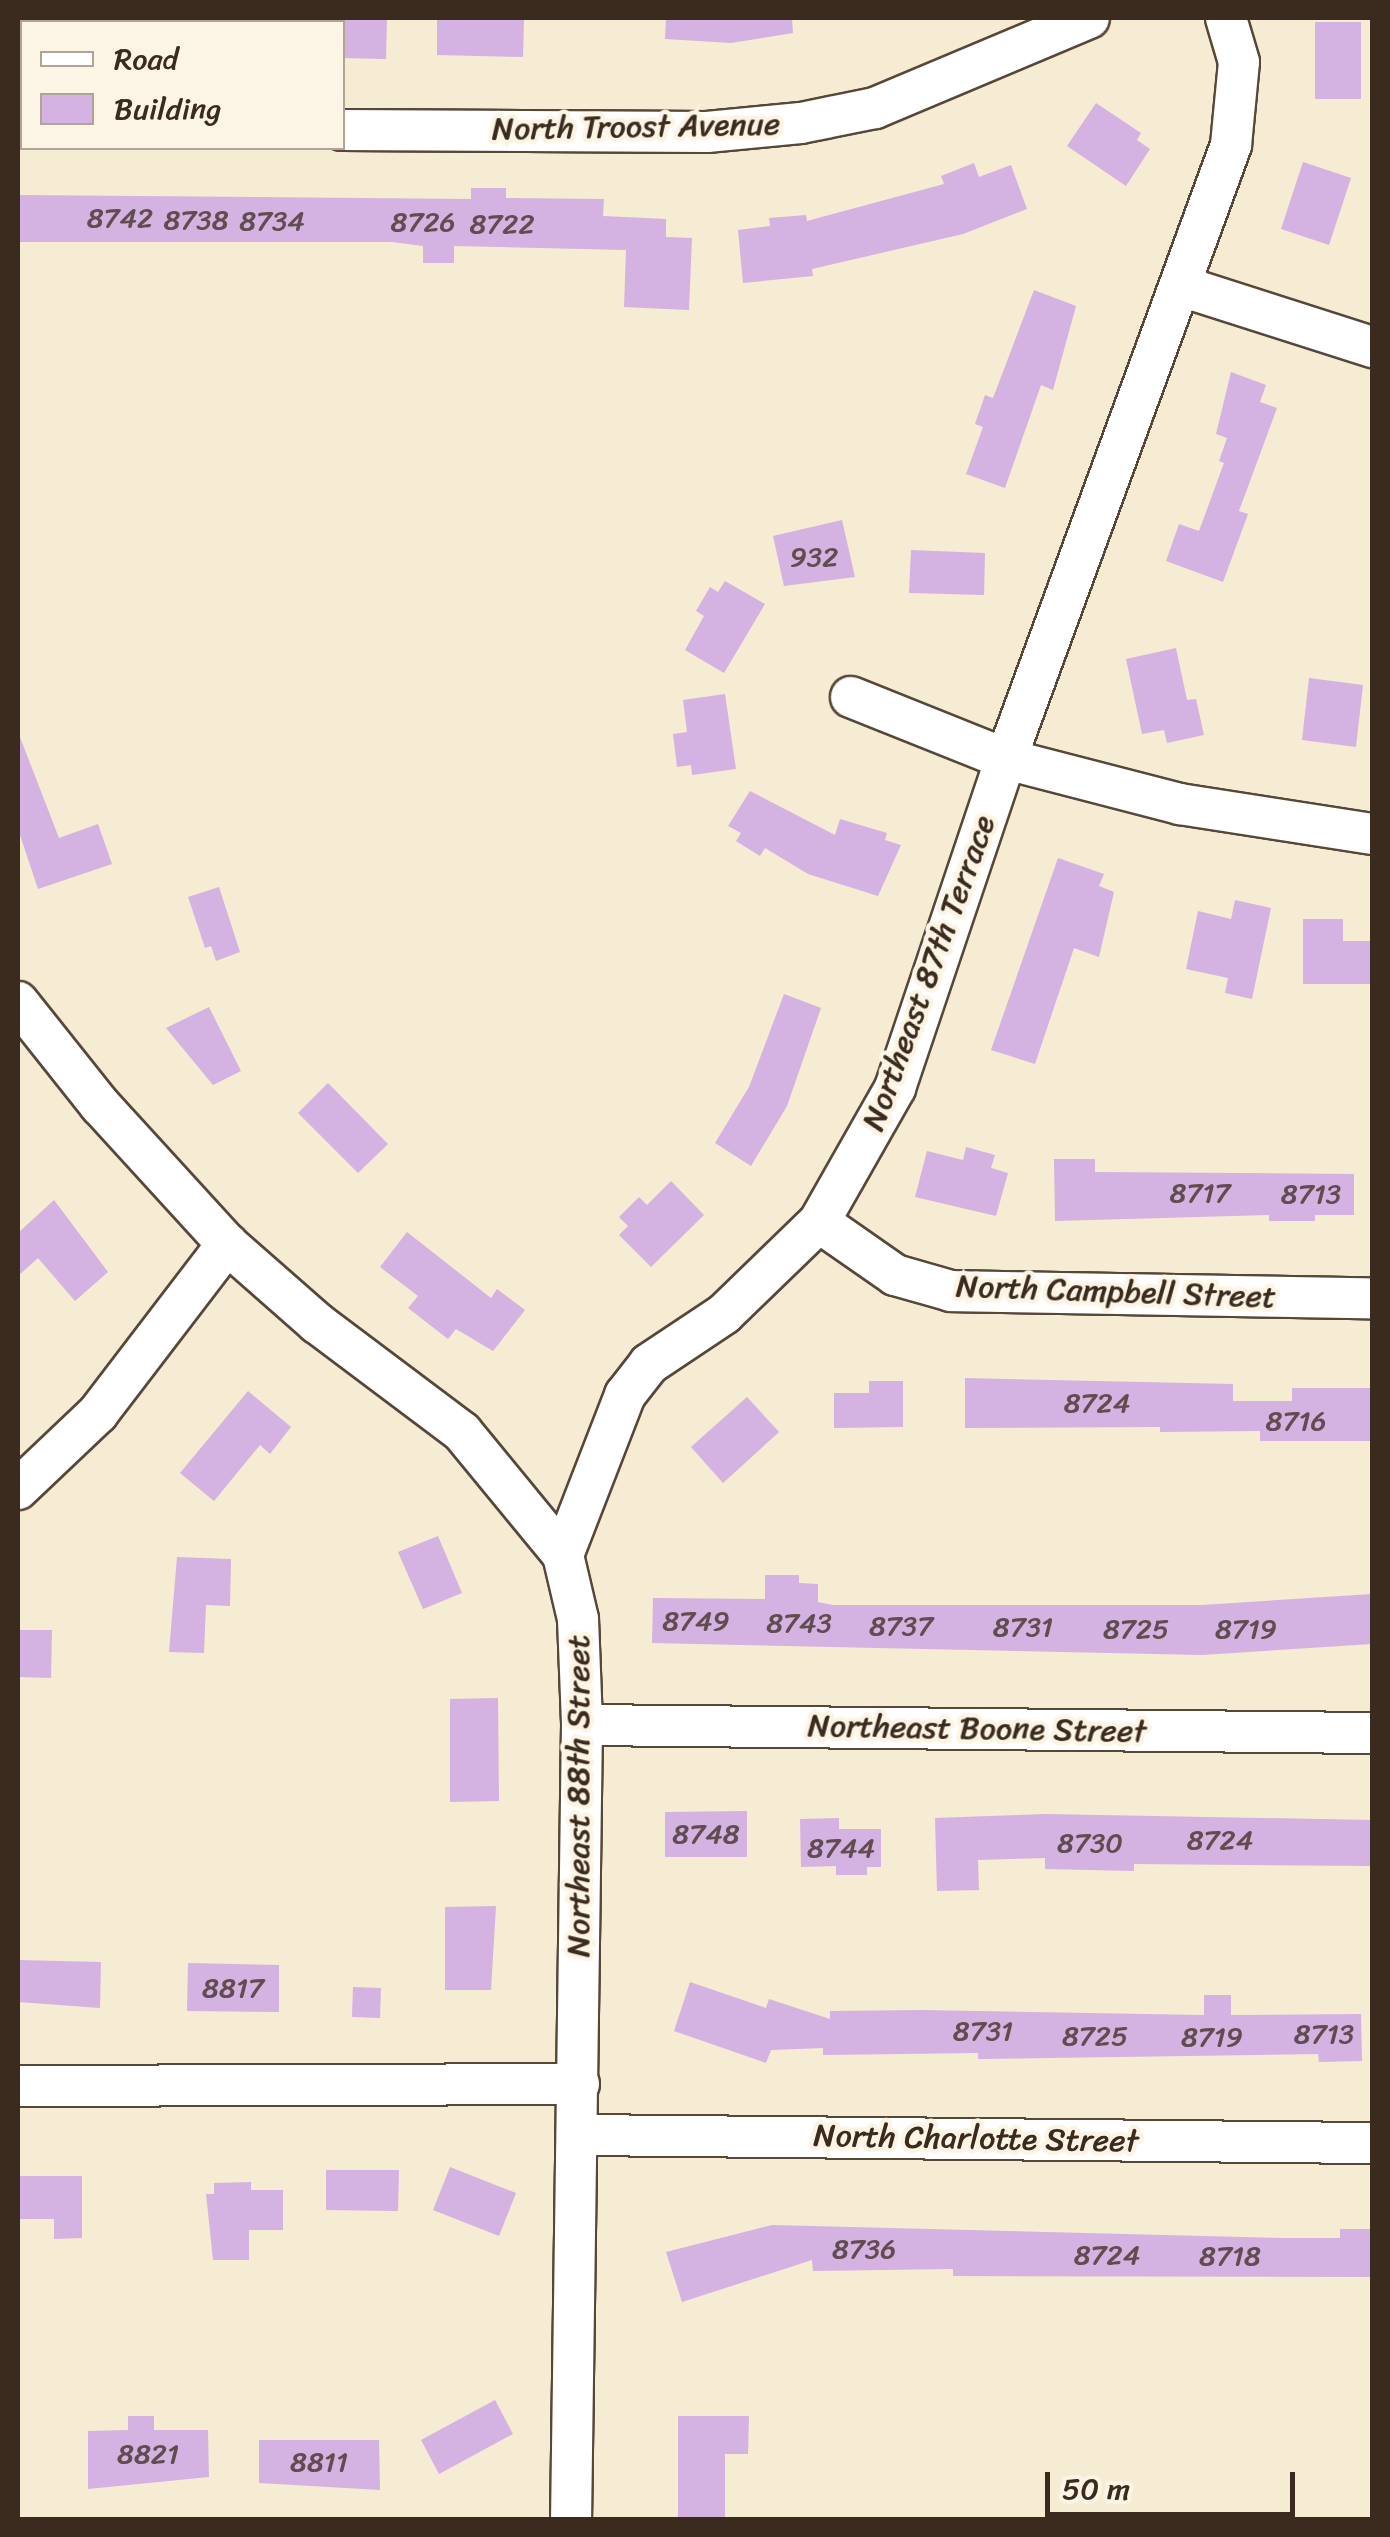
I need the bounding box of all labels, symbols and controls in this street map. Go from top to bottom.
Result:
legend [20,20,345,150]
text: Road [114,32,178,86]
text: Building [114,82,221,136]
street label: North Troost Avenue [491,105,781,149]
house number: 8742 [87,201,153,235]
house number: 8738 [163,203,229,237]
house number: 8734 [239,204,305,238]
house number: 8726 [391,205,455,239]
house number: 8722 [469,207,535,241]
house number: 932 [790,540,838,574]
street label: Northeast 87th Terrace [854,810,1004,1136]
house number: 8717 [1170,1176,1230,1210]
house number: 8713 [1281,1177,1341,1211]
street label: North Campbell Street [955,1267,1277,1317]
house number: 8724 [1064,1386,1130,1420]
house number: 8716 [1266,1404,1326,1438]
house number: 8749 [662,1604,730,1638]
house number: 8743 [766,1606,832,1640]
house number: 8737 [869,1609,933,1643]
house number: 8731 [993,1610,1053,1644]
house number: 8725 [1103,1612,1169,1646]
house number: 8719 [1215,1612,1277,1646]
street label: Northeast 88th Street [560,1635,598,1957]
street label: Northeast Boone Street [807,1707,1147,1751]
house number: 8748 [672,1817,740,1851]
house number: 8724 [1187,1823,1253,1857]
house number: 8730 [1057,1826,1123,1860]
house number: 8744 [807,1831,875,1865]
house number: 8817 [202,1971,264,2005]
house number: 8731 [953,2014,1013,2048]
house number: 8713 [1294,2017,1354,2051]
house number: 8725 [1062,2019,1128,2053]
house number: 8719 [1181,2020,1243,2054]
street label: North Charlotte Street [813,2117,1139,2161]
house number: 8736 [832,2232,896,2266]
house number: 8724 [1074,2238,1140,2272]
house number: 8718 [1199,2239,1261,2273]
house number: 8821 [117,2437,179,2471]
house number: 8811 [290,2445,348,2479]
scale bar [1050,2452,1300,2514]
text: 50 m [1062,2462,1130,2516]

